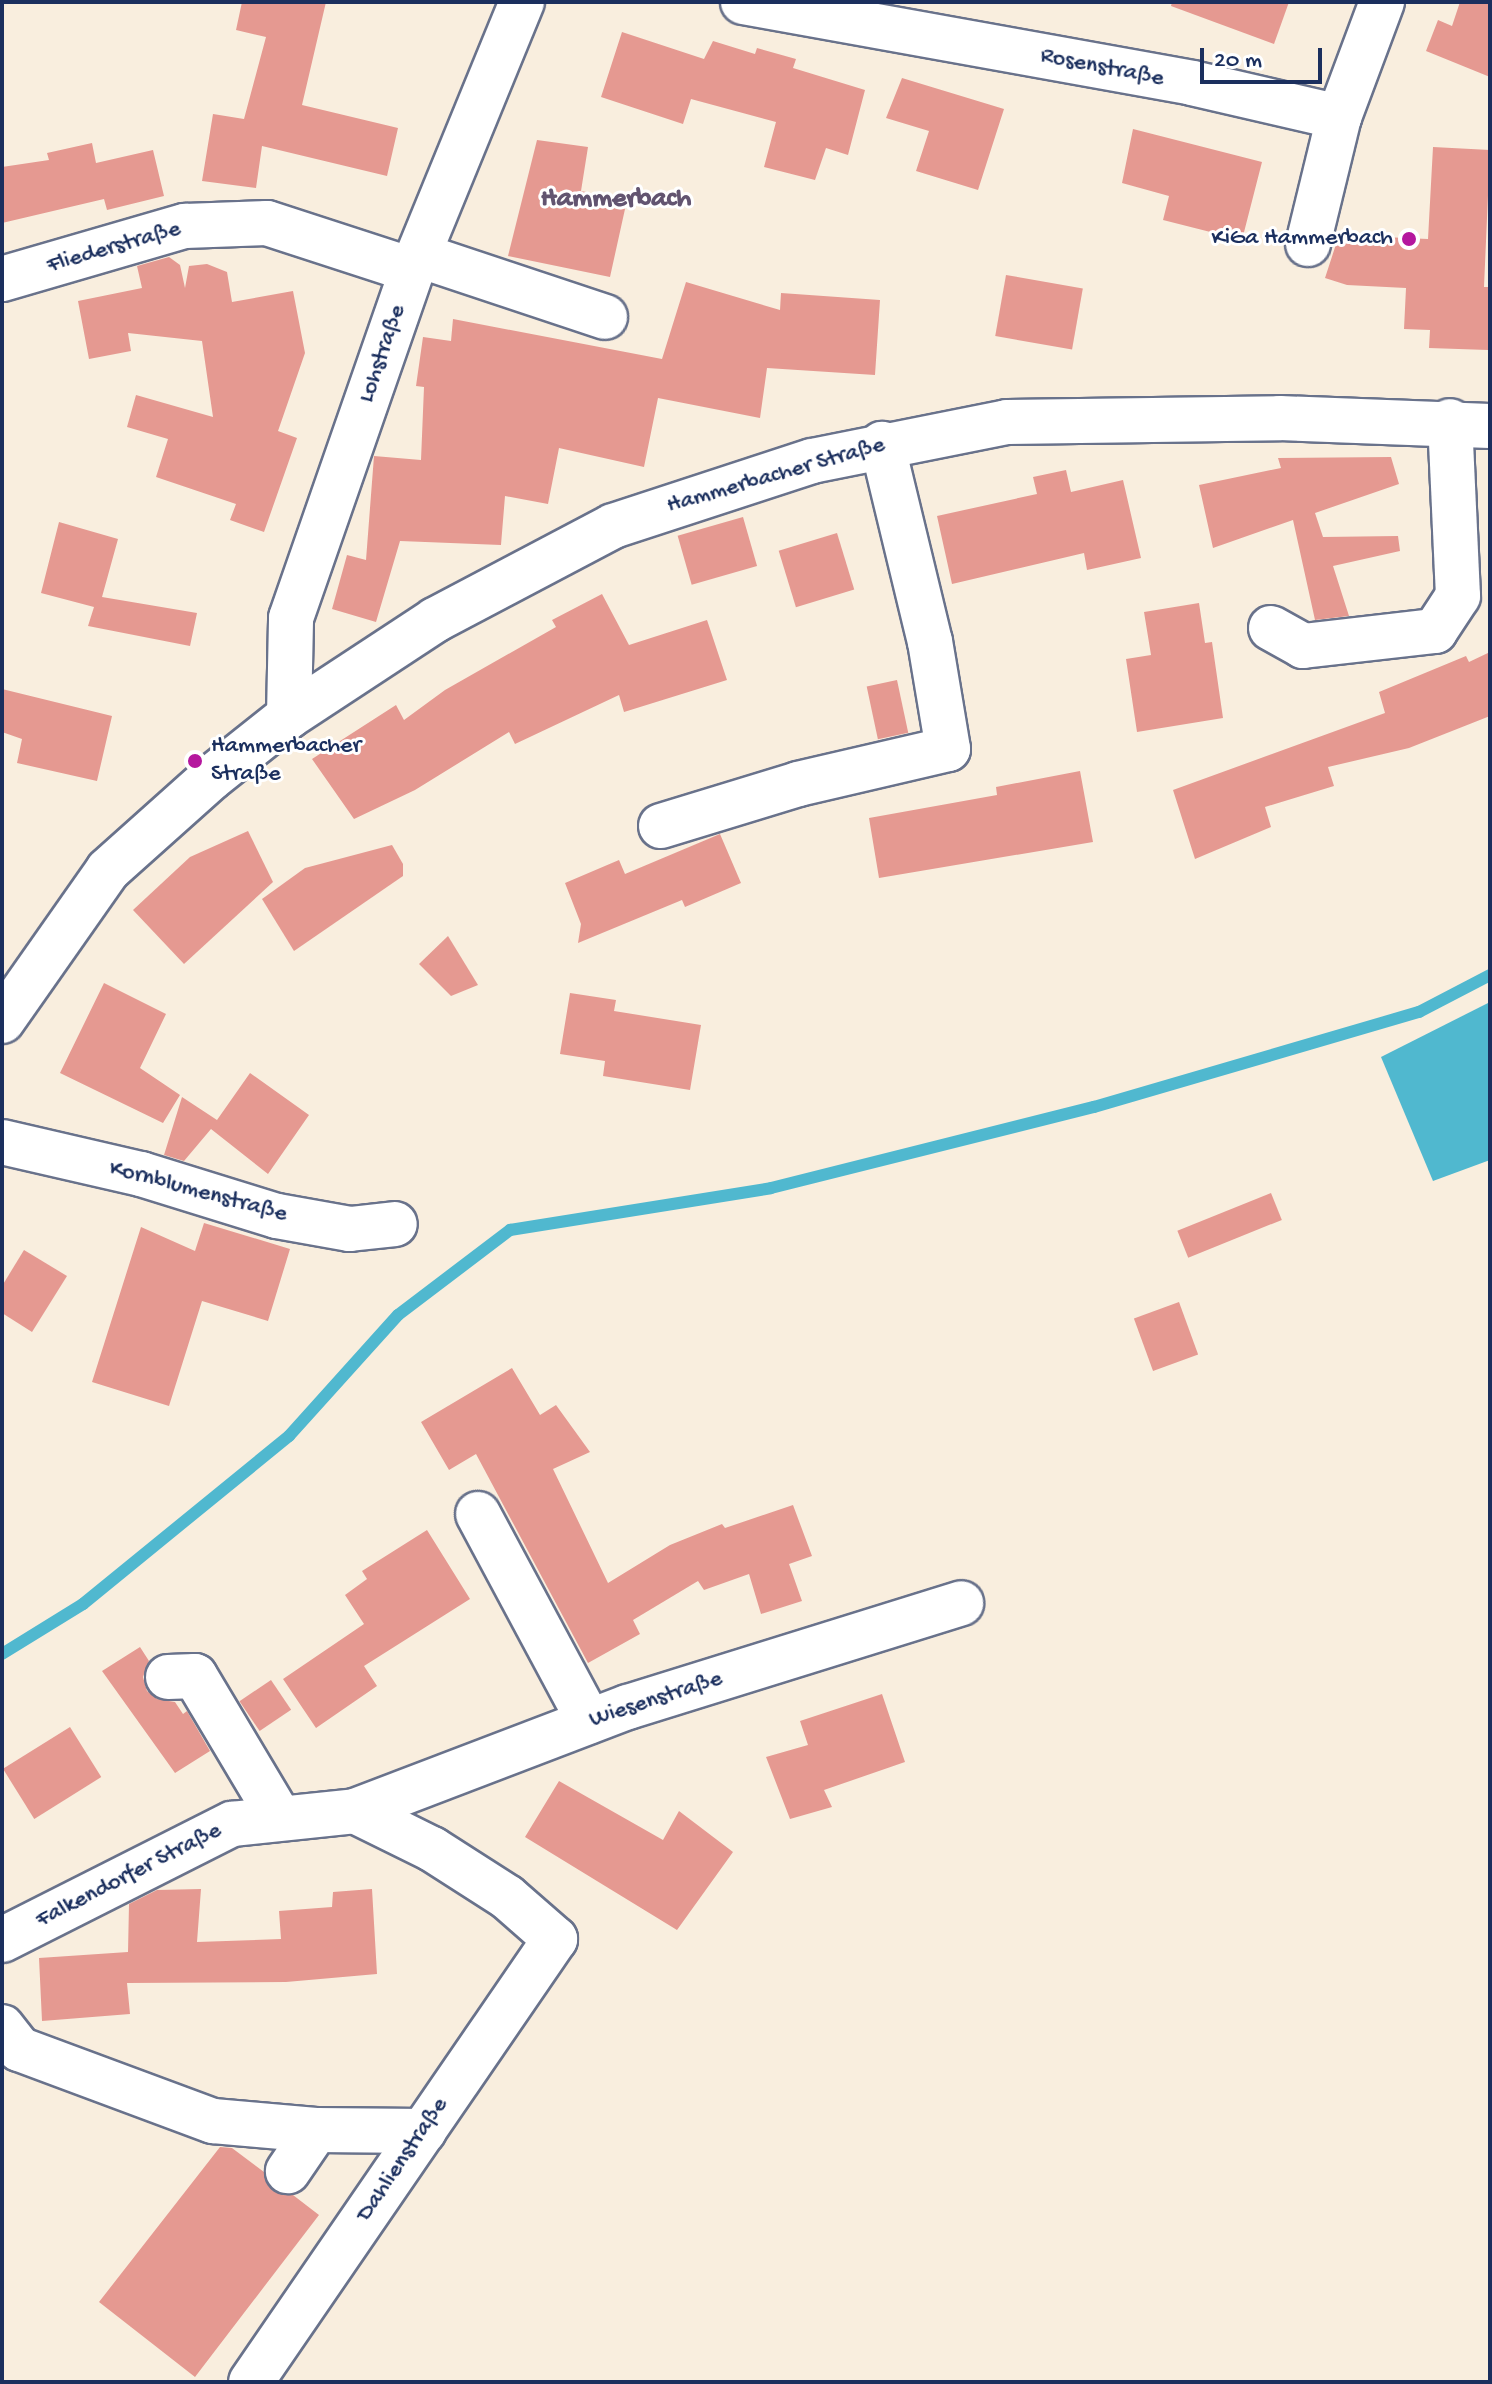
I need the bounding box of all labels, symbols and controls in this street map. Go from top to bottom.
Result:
scale bar [1204,32,1326,82]
street label: Rosenstraße [1038,42,1166,94]
text: 20 m [1214,47,1262,76]
district label: Hammerbach [541,183,691,217]
street label: Fliederstraße [44,215,184,281]
place label: KiGa Hammerbach [1211,225,1393,253]
marker: KiGa Hammerbach [1400,230,1418,248]
street label: Lohstraße [353,301,413,407]
street label: Hammerbacher Straße [664,431,888,521]
place label: Hammerbacher Straße [211,733,361,789]
marker: Hammerbacher Straße [186,752,204,770]
street label: Kornblumenstraße [106,1154,290,1230]
street label: Wiesenstraße [586,1665,726,1735]
street label: Falkendorfer Straße [32,1817,226,1935]
street label: Dahlienstraße [351,2092,455,2228]

